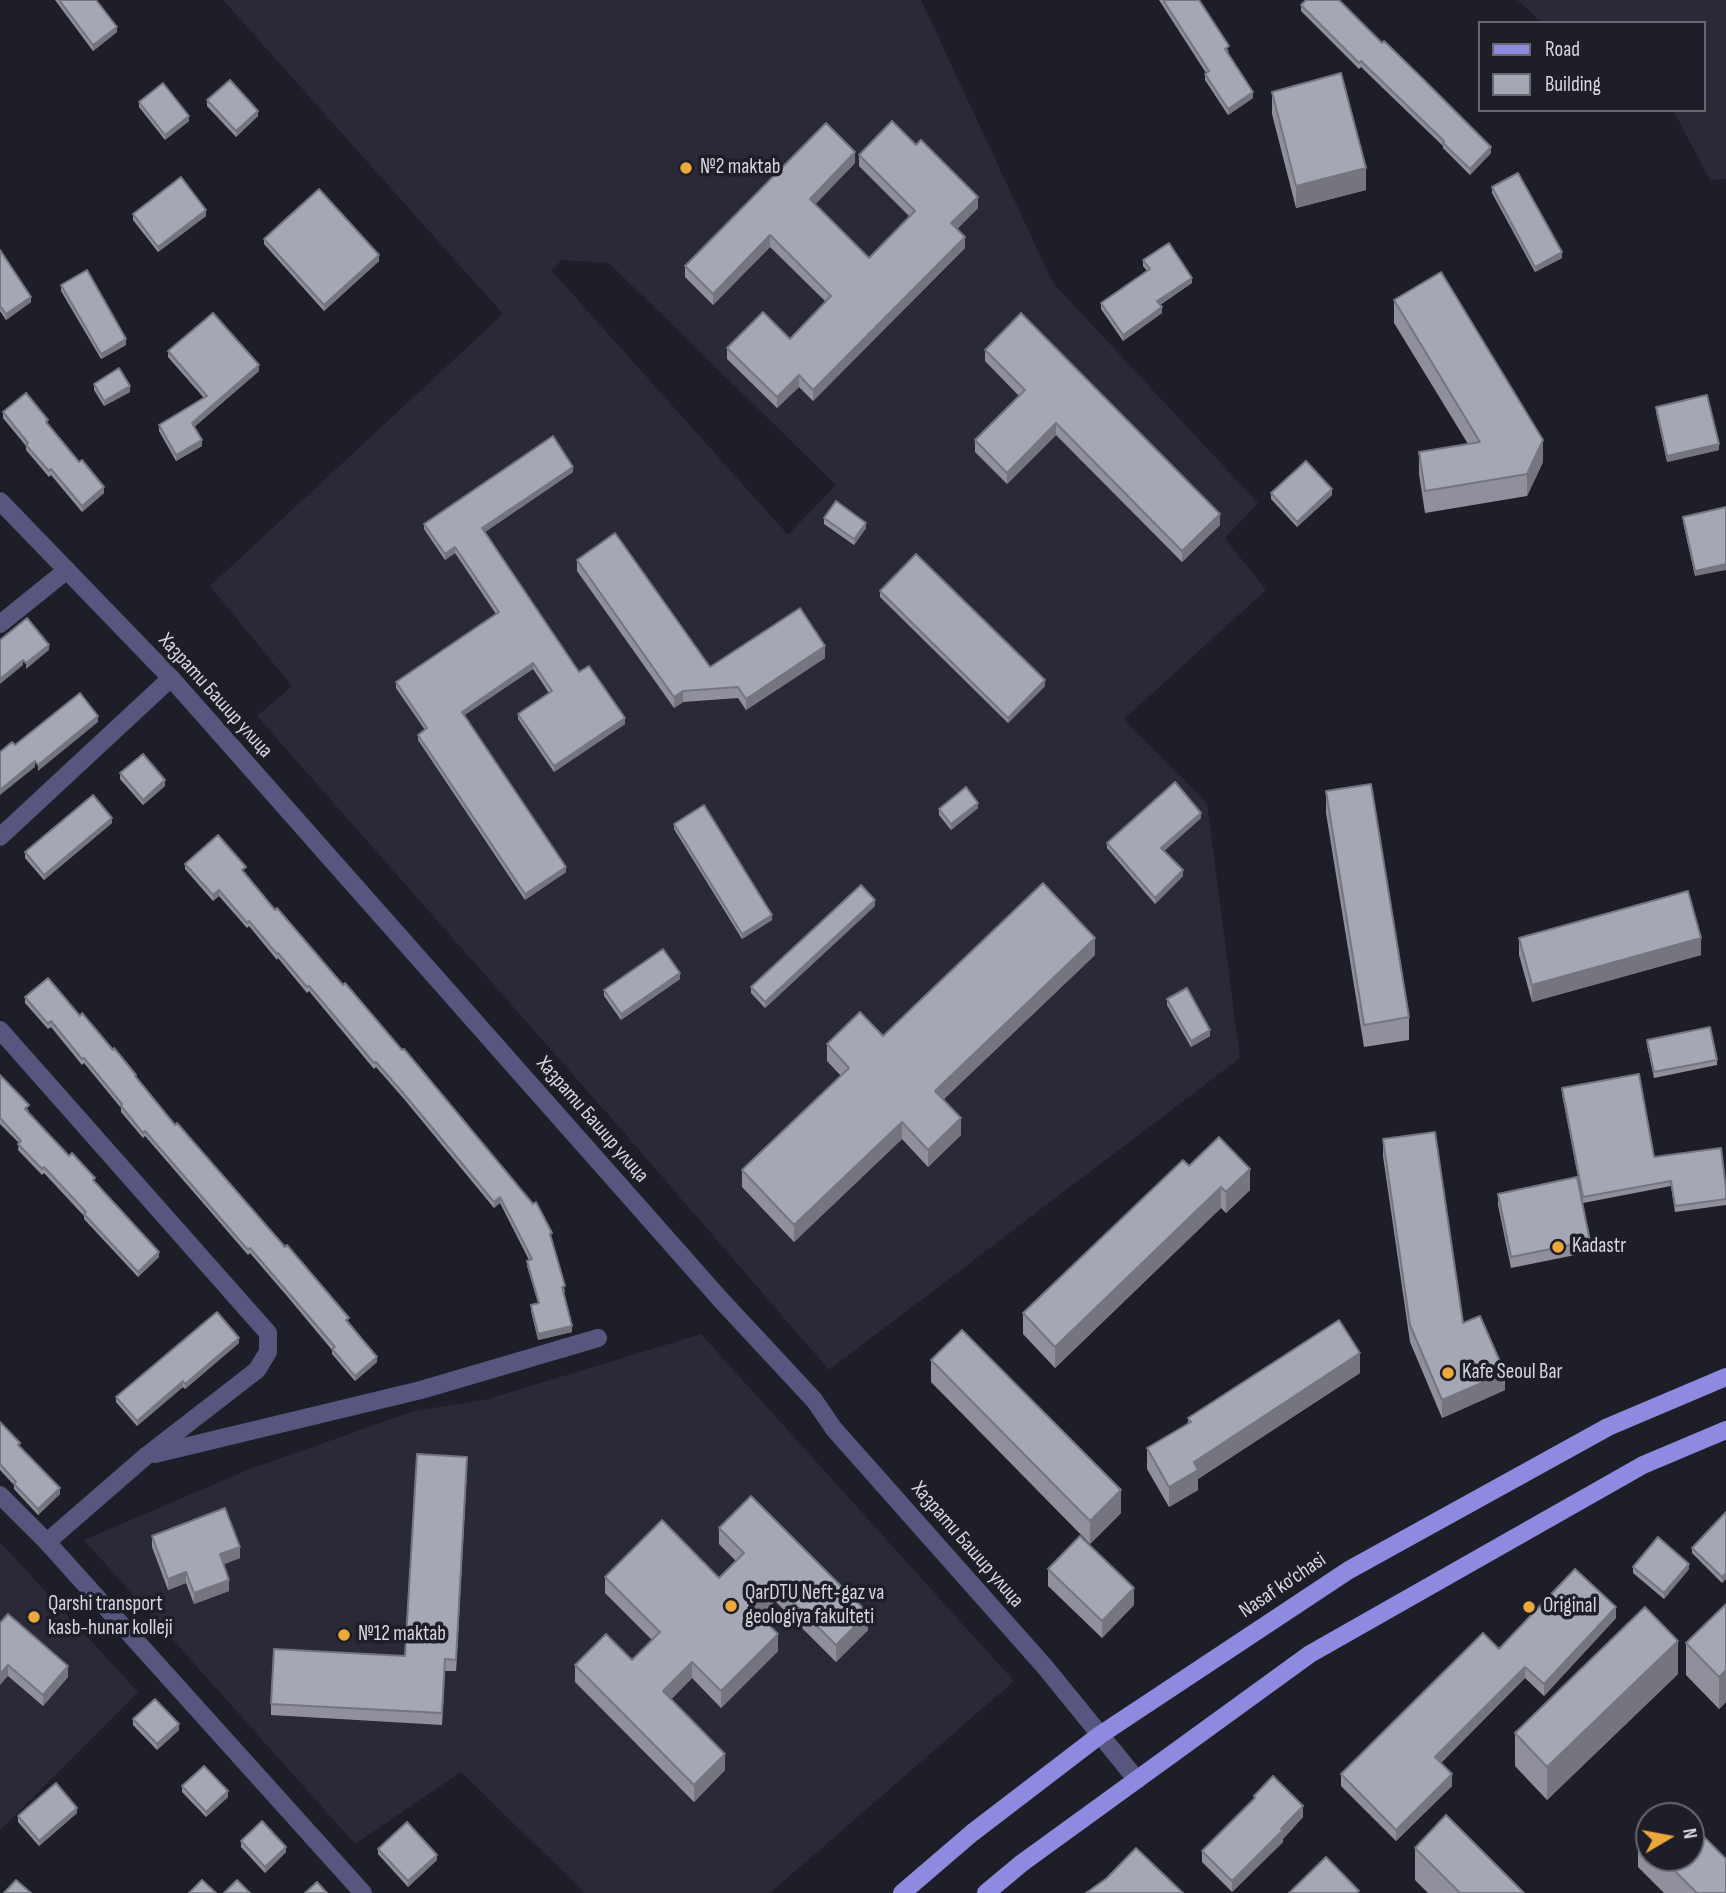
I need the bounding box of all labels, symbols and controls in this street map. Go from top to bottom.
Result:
legend [1478,21,1705,112]
text: Road [1545,37,1580,62]
text: Building [1545,72,1601,97]
place label: №2 maktab [700,155,780,181]
marker: №2 maktab [678,160,694,176]
street label: Хазрати Башир улица [152,629,278,763]
street label: Хазрати Башир улица [530,1052,654,1188]
place label: Kadastr [1572,1234,1626,1260]
marker: Kadastr [1550,1239,1566,1255]
place label: Kafe Seoul Bar [1462,1360,1563,1386]
marker: Kafe Seoul Bar [1440,1365,1456,1381]
street label: Хазрати Башир улица [905,1477,1029,1613]
street label: Nasaf ko‘chasi [1235,1548,1331,1624]
place label: QarDTU Neft-gaz va geologiya fakulteti [745,1581,884,1631]
place label: Qarshi transport kasb-hunar kolleji [48,1592,173,1642]
place label: Original [1543,1594,1597,1620]
marker: QarDTU Neft-gaz va geologiya fakulteti [723,1598,739,1614]
marker: Original [1521,1599,1537,1615]
marker: Qarshi transport kasb-hunar kolleji [26,1609,42,1625]
place label: №12 maktab [358,1622,446,1648]
marker: №12 maktab [336,1627,352,1643]
north arrow [1635,1802,1705,1872]
text: N [1677,1827,1701,1841]

